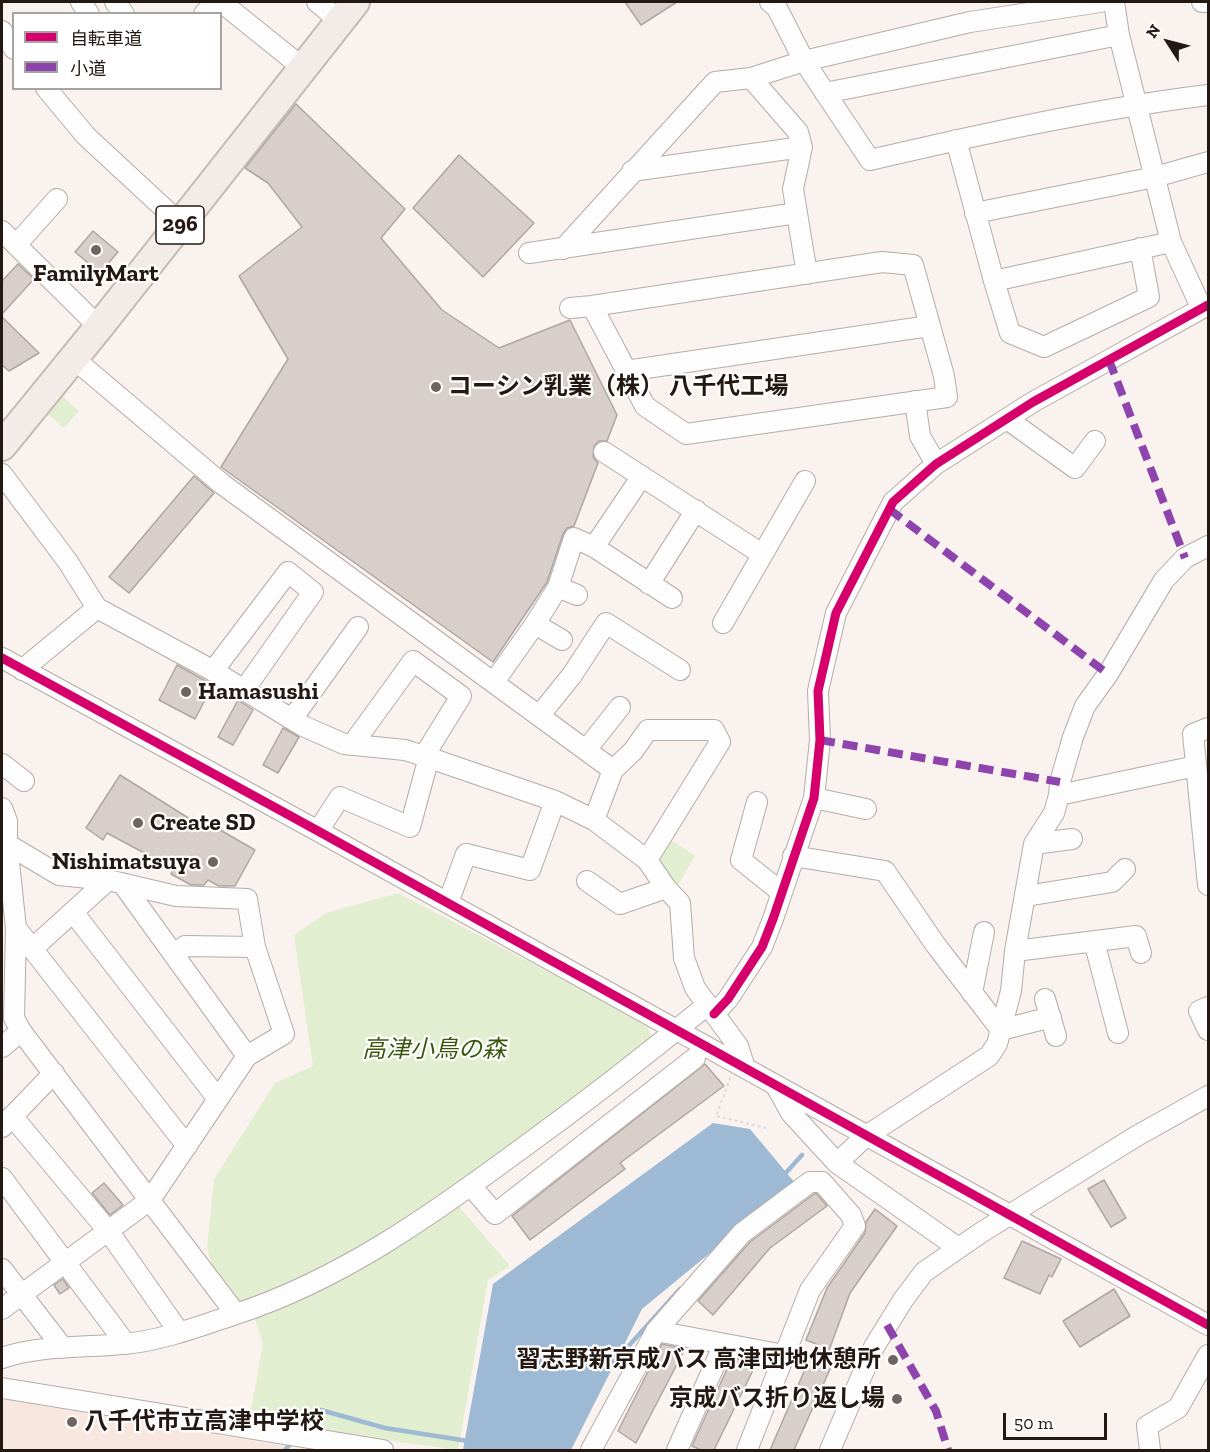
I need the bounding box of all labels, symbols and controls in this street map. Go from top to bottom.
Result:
legend [12,12,222,90]
north arrow [1138,12,1198,72]
text: N [1142,21,1164,42]
text: 自転車道 [70,28,142,50]
text: 小道 [70,58,106,80]
road number: 296 [156,206,204,244]
marker: FamilyMart [89,243,103,257]
place label: FamilyMart [33,260,159,288]
place label: コーシン乳業（株） 八千代工場 [448,373,788,401]
marker: コーシン乳業（株） 八千代工場 [429,380,443,394]
place label: Hamasushi [198,678,319,706]
marker: Hamasushi [179,685,193,699]
place label: Create SD [150,809,256,837]
marker: Create SD [131,816,145,830]
place label: Nishimatsuya [52,848,201,876]
marker: Nishimatsuya [206,855,220,869]
park label: 高津小鳥の森 [362,1036,506,1064]
place label: 習志野新京成バス 高津団地休憩所 [517,1346,881,1374]
marker: 習志野新京成バス 高津団地休憩所 [886,1353,900,1367]
place label: 京成バス折り返し場 [669,1385,885,1413]
marker: 京成バス折り返し場 [890,1392,904,1406]
scale bar [1006,1401,1110,1439]
place label: 八千代市立高津中学校 [84,1408,324,1436]
text: 50 m [1014,1412,1053,1434]
marker: 八千代市立高津中学校 [65,1415,79,1429]

